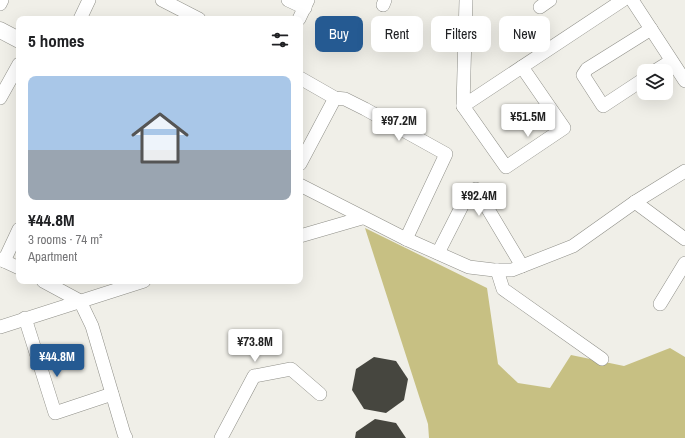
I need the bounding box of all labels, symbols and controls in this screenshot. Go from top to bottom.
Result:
chip: Buy [315,16,363,52]
chip: Rent [371,16,423,52]
chip: Filters [431,16,491,52]
chip: New [499,16,550,52]
text: 5 homes [28,29,85,52]
icon: filters [269,29,291,51]
map controls [637,64,673,100]
button: layers [637,64,673,100]
icon: home [124,102,196,174]
pin: ¥51.5M [495,104,561,138]
pin: ¥97.2M [366,108,432,142]
text: ¥51.5M [510,108,546,125]
text: ¥97.2M [381,112,417,129]
pin: ¥92.4M [446,183,512,217]
text: ¥92.4M [461,187,497,204]
text: ¥44.8M [28,208,75,231]
text: 3 rooms · 74 m² [28,231,103,248]
text: Apartment [28,248,77,265]
pin: ¥73.8M [222,329,288,363]
text: ¥73.8M [237,333,273,350]
pin: ¥44.8M [24,344,90,378]
text: ¥44.8M [39,348,75,365]

